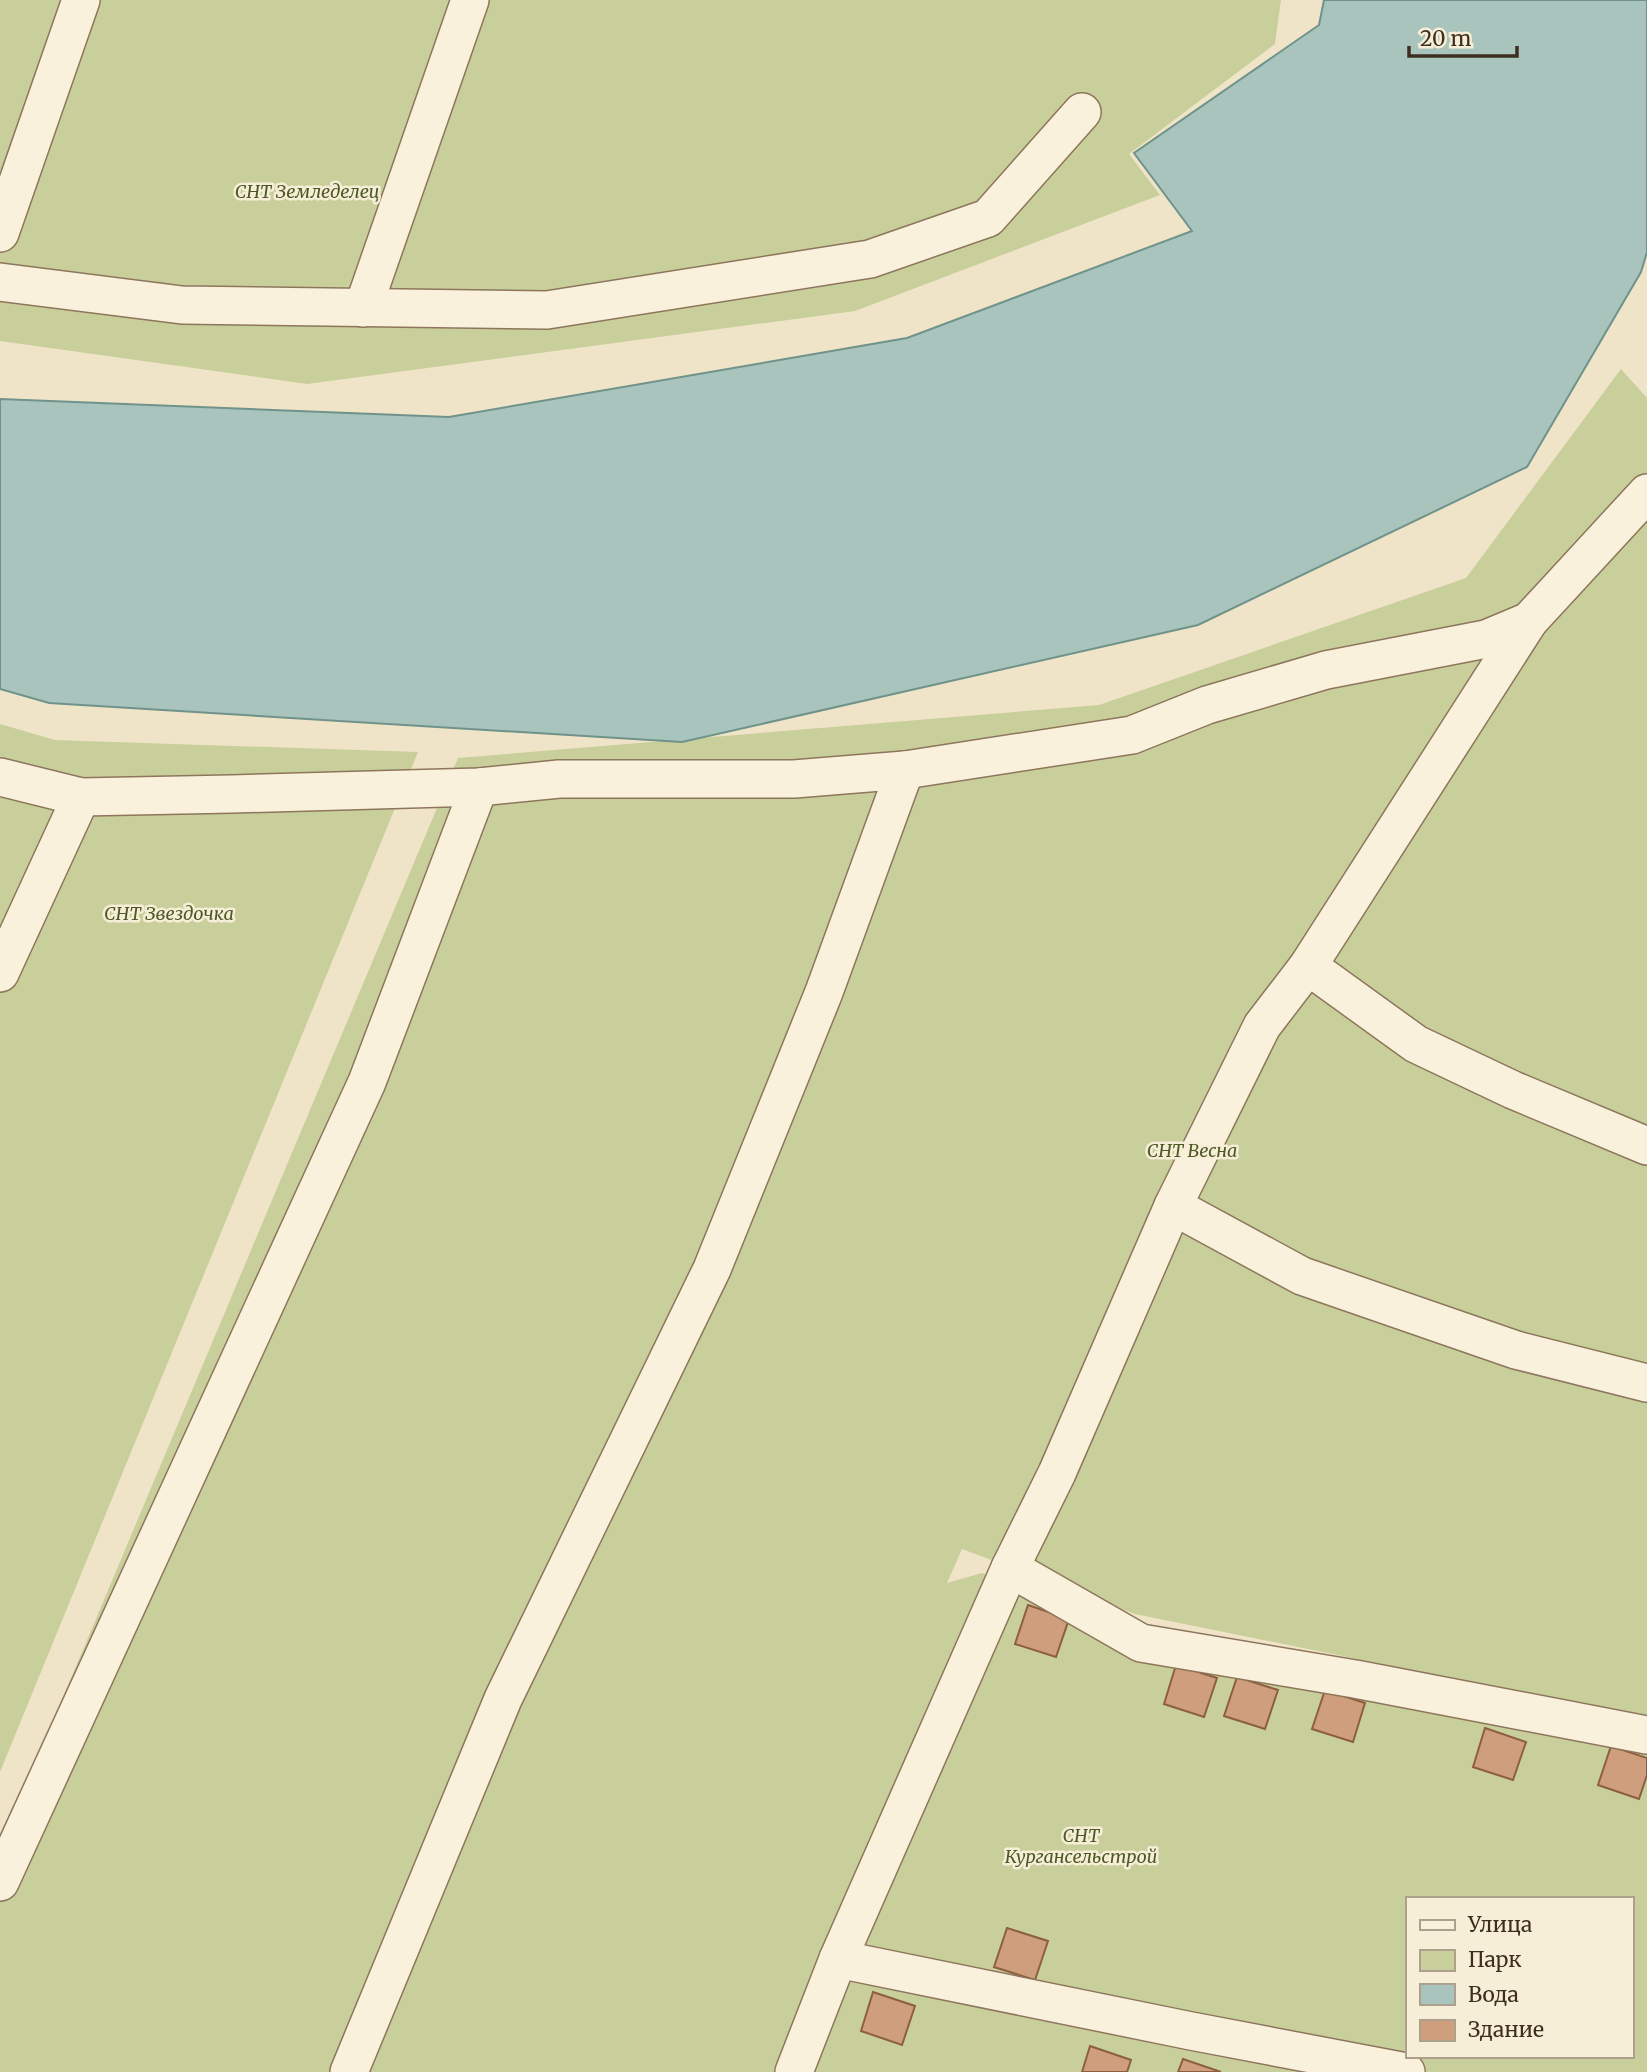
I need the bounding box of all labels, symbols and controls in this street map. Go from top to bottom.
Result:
scale bar [1409,14,1518,58]
text: 20 m [1420,25,1472,52]
park label: СНТ Земледелец [235,180,379,203]
park label: СНТ Звездочка [104,902,234,925]
park label: СНТ Весна [1147,1139,1237,1162]
park label: СНТ Кургансельстрой [1005,1824,1157,1868]
legend [1406,1897,1633,2058]
text: Улица [1467,1911,1532,1938]
text: Парк [1468,1946,1522,1973]
text: Вода [1468,1981,1519,2008]
text: Здание [1468,2016,1544,2043]

